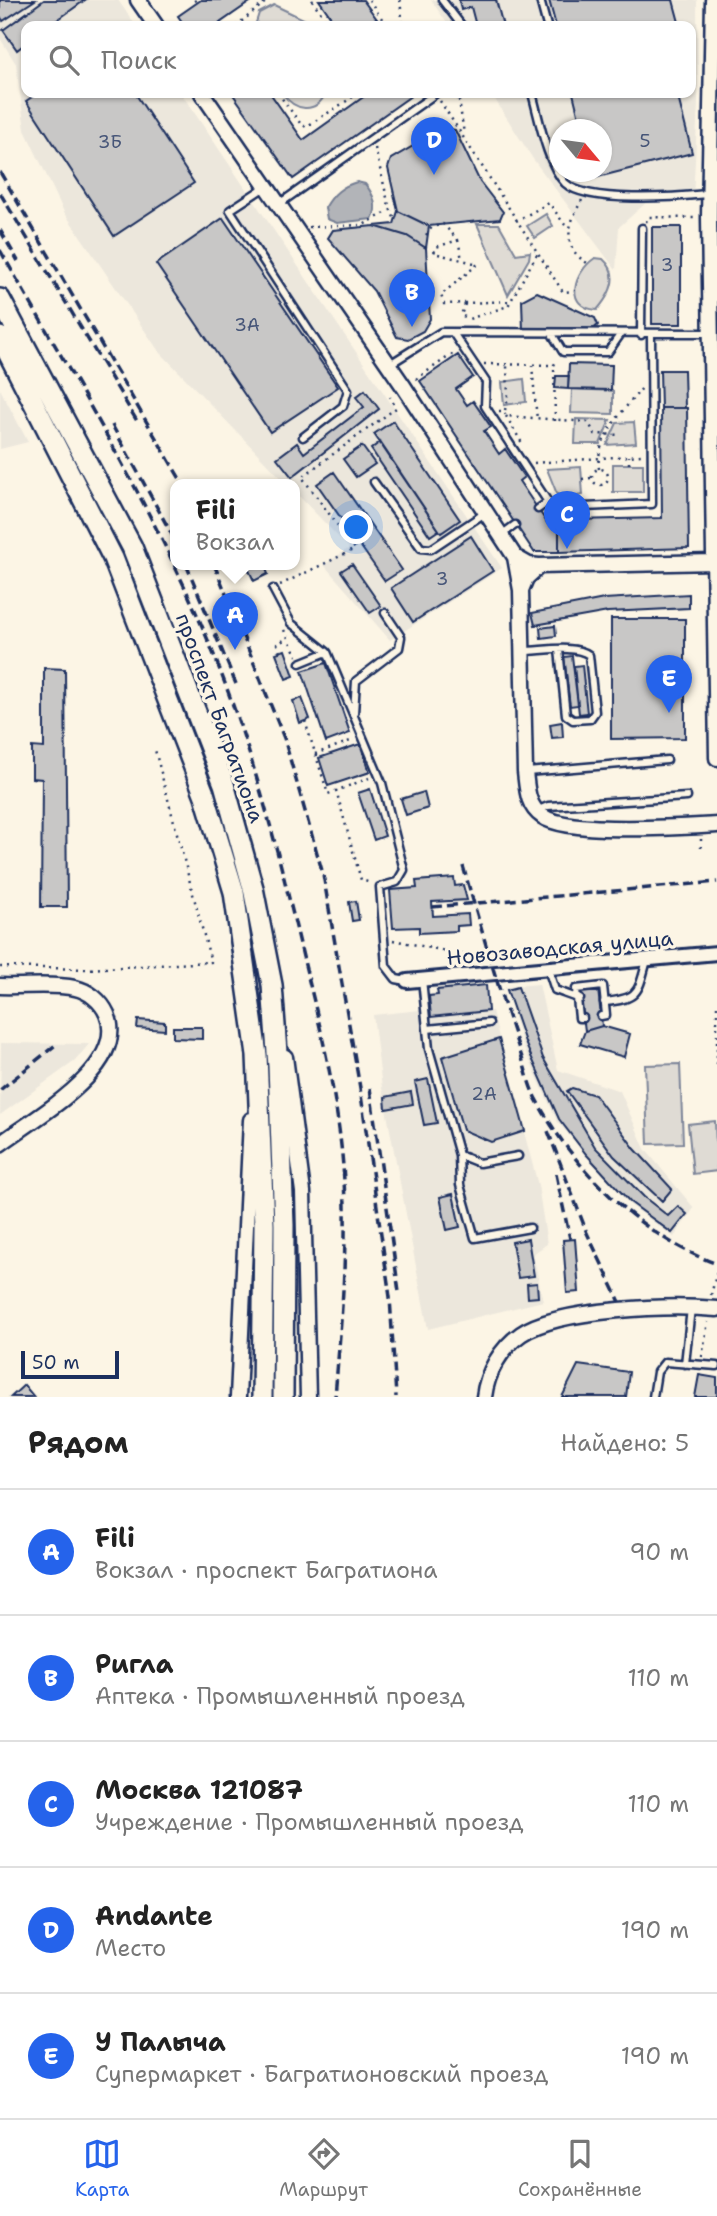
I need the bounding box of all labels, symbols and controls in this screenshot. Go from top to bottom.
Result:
search box [21,21,696,98]
icon: search [45,41,83,79]
text: Поиск [101,42,177,77]
pin: D [411,117,457,175]
north arrow [549,119,612,182]
house number: 5 [639,129,651,153]
house number: 3Б [98,130,122,154]
house number: 3 [661,253,673,277]
pin: B [389,269,435,327]
house number: 3А [234,313,260,337]
popup [170,479,300,570]
pin: C [544,491,590,549]
text: Fili [196,492,236,527]
your location [339,510,373,544]
text: Вокзал [196,527,274,557]
house number: 3 [436,567,448,591]
pin: A [212,592,258,650]
street label: проспект Багратиона [169,609,271,827]
pin: E [646,655,692,713]
street label: Новозаводская улица [446,924,674,972]
house number: 2А [471,1082,497,1106]
scale bar [21,1348,119,1380]
text: 50 m [32,1350,80,1375]
text: Рядом [28,1422,128,1463]
text: Найдено: 5 [561,1428,689,1458]
text: Fili [95,1520,135,1555]
text: A [42,1537,60,1567]
text: 90 m [629,1537,689,1567]
text: Вокзал · проспект Багратиона [95,1555,438,1585]
text: Ригла [95,1646,173,1681]
text: B [44,1663,58,1693]
text: 110 m [627,1663,689,1693]
text: Аптека · Промышленный проезд [95,1681,465,1711]
text: Москва 121087 [95,1772,303,1807]
text: C [44,1789,58,1819]
text: 110 m [627,1789,689,1819]
text: Учреждение · Промышленный проезд [95,1807,524,1837]
text: Andante [95,1898,213,1933]
text: D [43,1915,59,1945]
text: 190 m [621,1915,689,1945]
text: Место [95,1933,166,1963]
text: У Палыча [95,2024,226,2059]
text: E [43,2041,59,2071]
text: 190 m [621,2041,689,2071]
text: Супермаркет · Багратионовский проезд [95,2059,548,2089]
tab: Карта [75,2135,129,2202]
tab: Маршрут [279,2135,368,2202]
tab: Сохранённые [518,2135,642,2202]

